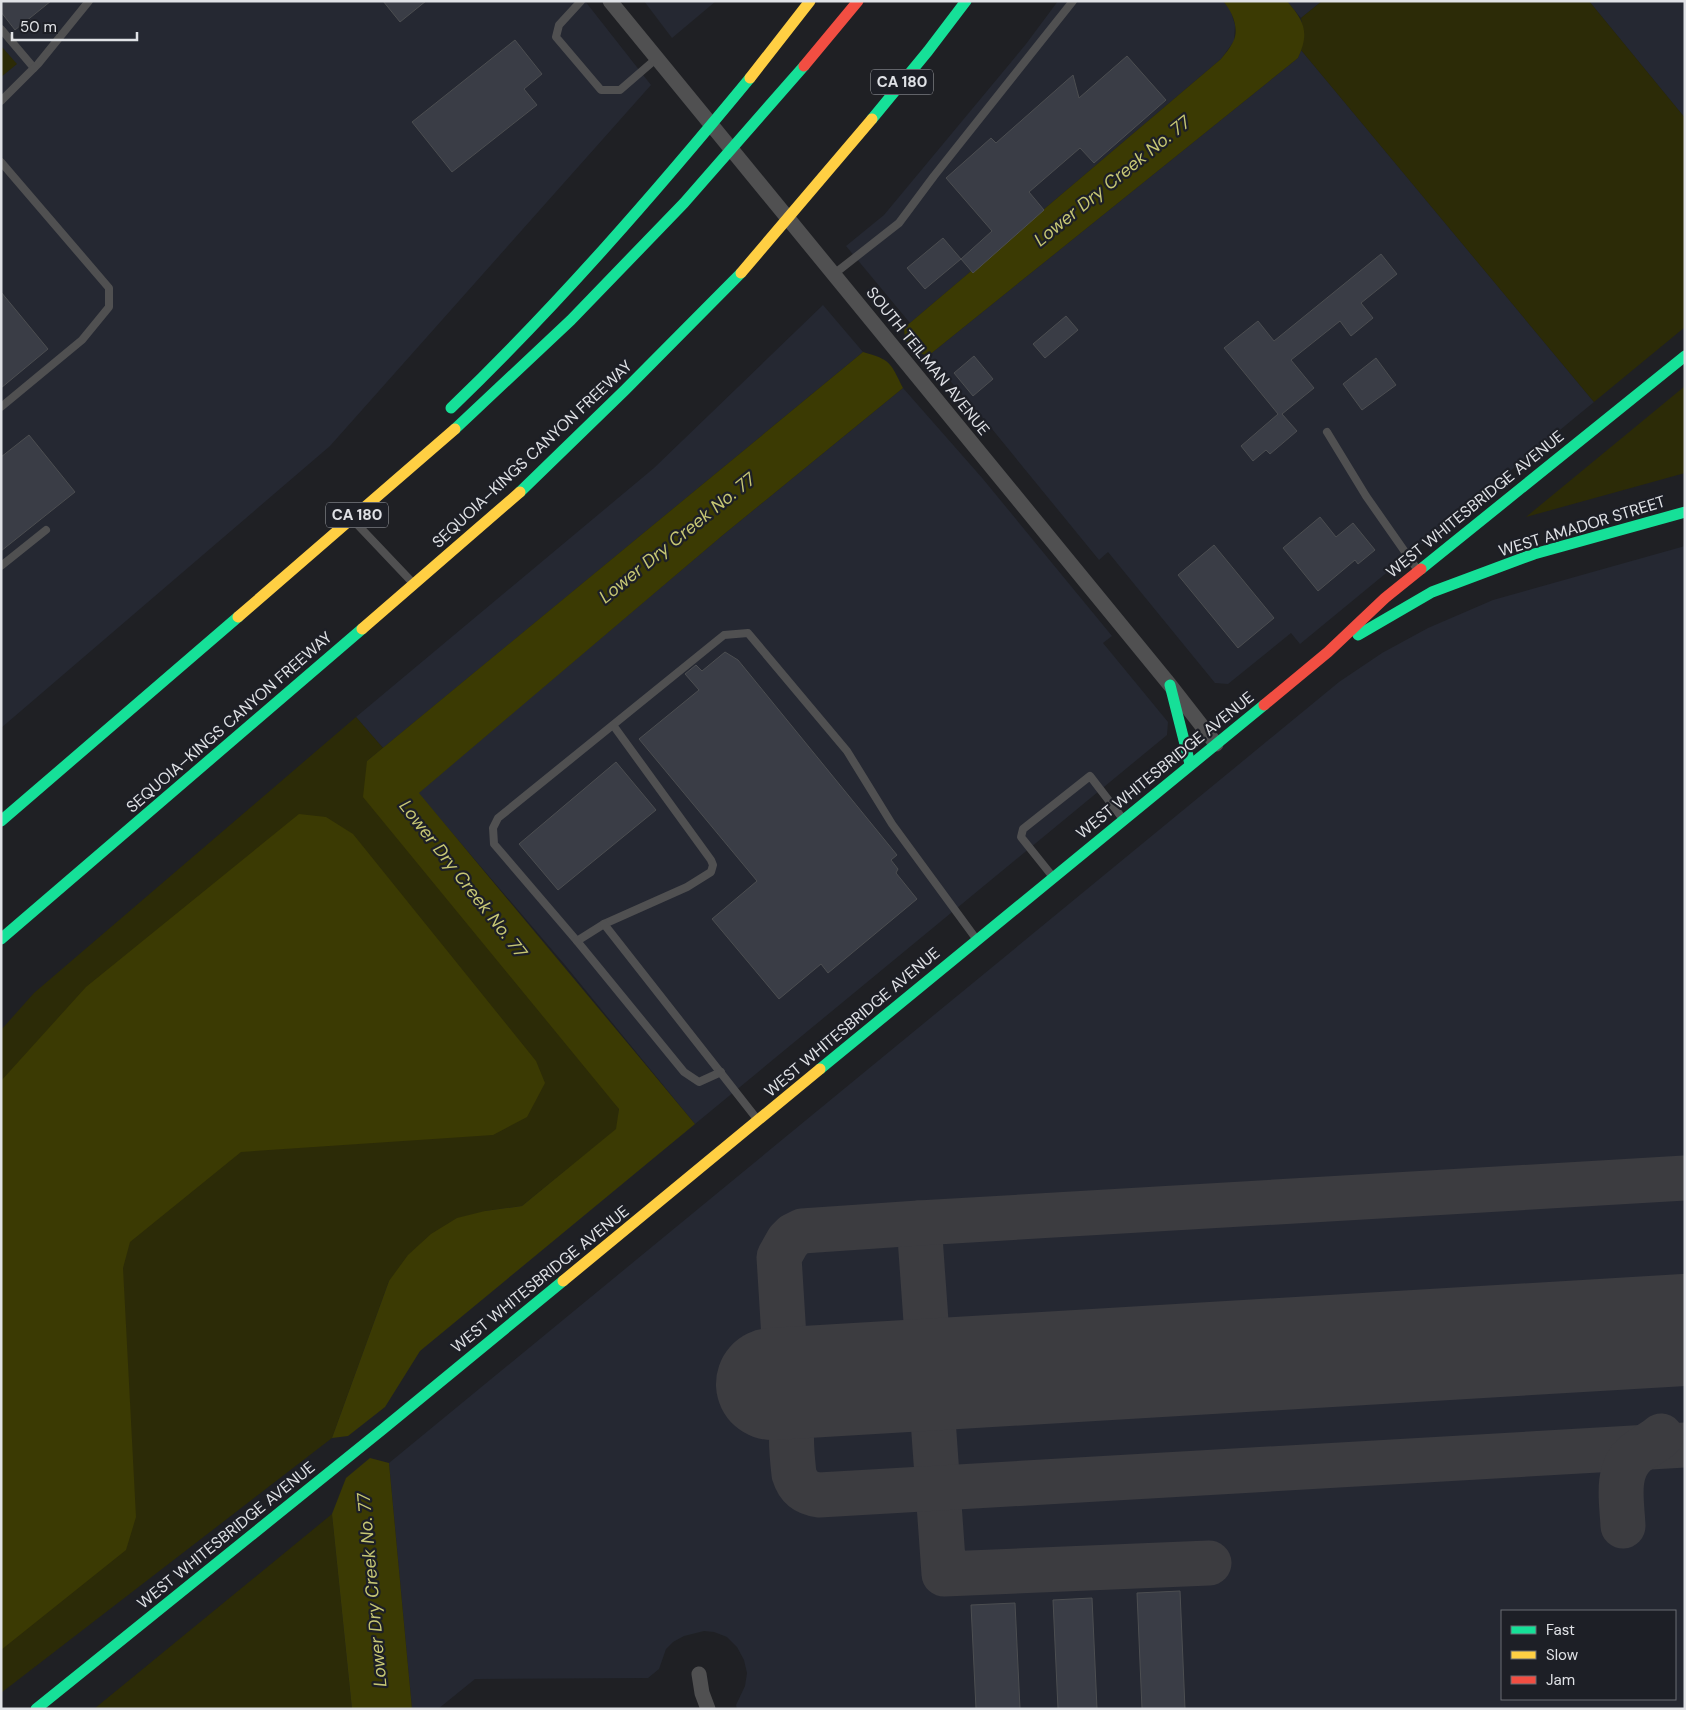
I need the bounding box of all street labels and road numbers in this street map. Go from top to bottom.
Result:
road number: CA 180 [871,70,933,94]
street label: SOUTH TEILMAN AVENUE [862,282,994,440]
street label: SEQUOIA–KINGS CANYON FREEWAY [427,356,637,552]
street label: WEST WHITESBRIDGE AVENUE [1382,426,1568,582]
street label: WEST AMADOR STREET [1496,491,1668,561]
road number: CA 180 [326,502,388,528]
street label: SEQUOIA–KINGS CANYON FREEWAY [122,627,336,817]
street label: WEST WHITESBRIDGE AVENUE [1072,687,1258,843]
street label: WEST WHITESBRIDGE AVENUE [760,942,944,1102]
street label: WEST WHITESBRIDGE AVENUE [447,1201,633,1357]
street label: WEST WHITESBRIDGE AVENUE [133,1457,319,1613]

